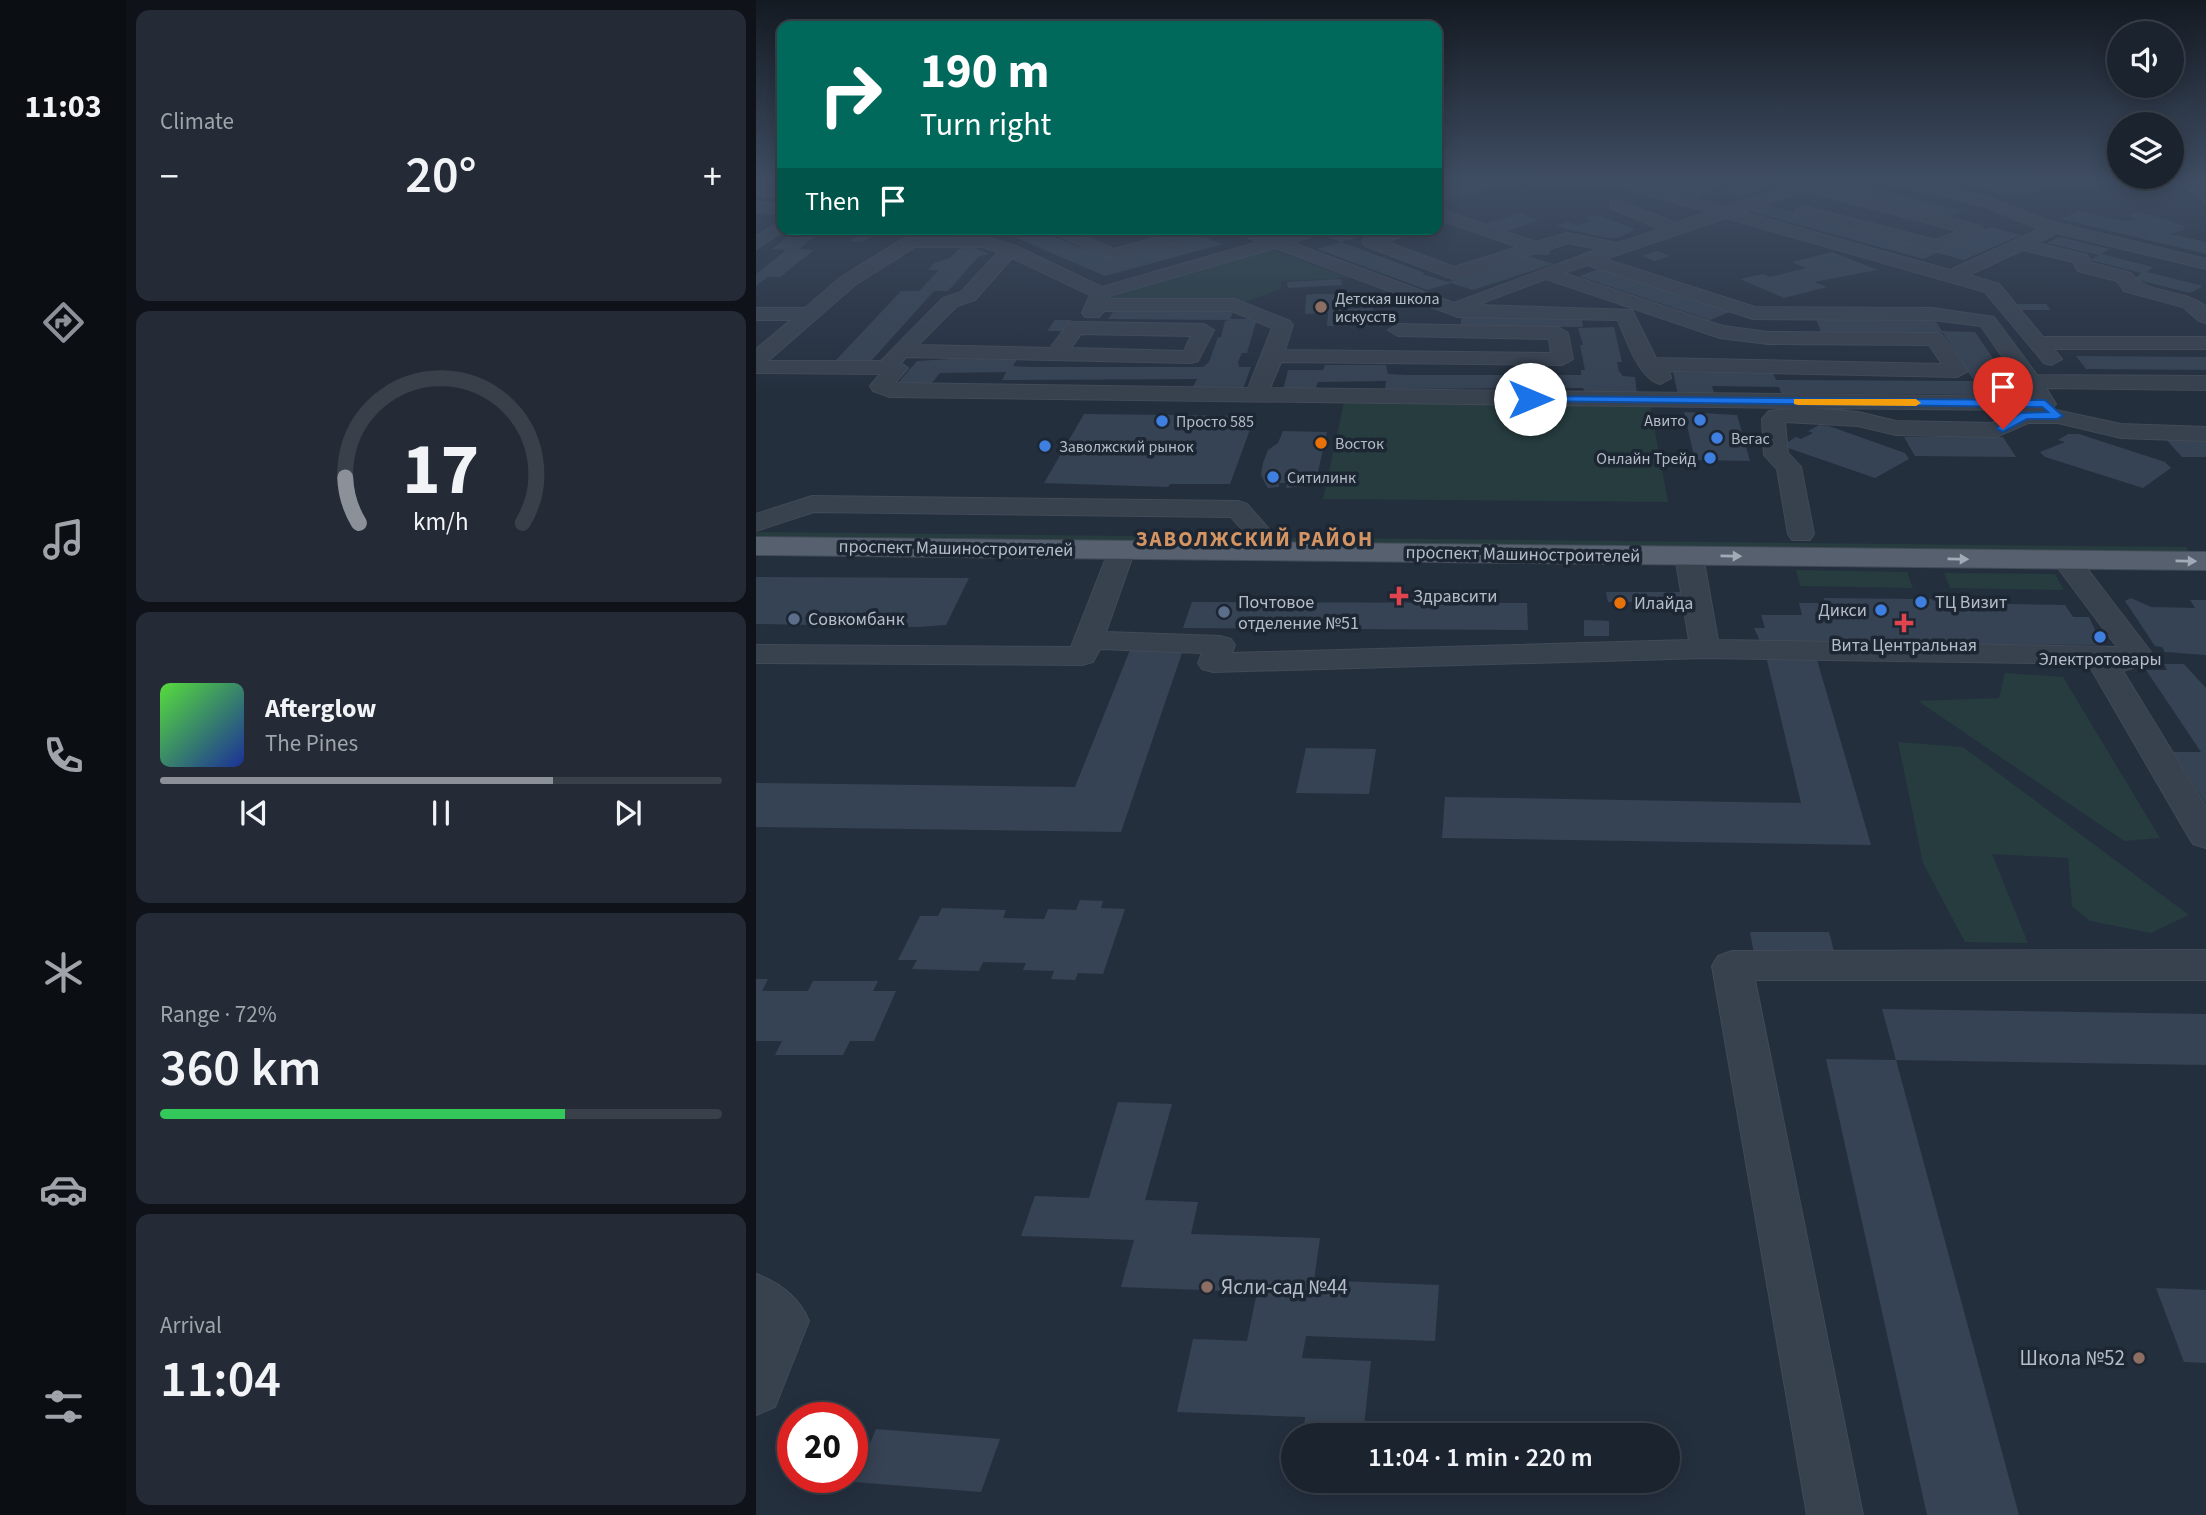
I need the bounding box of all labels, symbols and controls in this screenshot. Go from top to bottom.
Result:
map controls [2107,21,2184,189]
button: sound [2107,21,2184,98]
text: 190 m [920,37,1049,107]
icon: right [805,49,896,140]
text: 11:03 [24,84,102,130]
text: Turn right [920,102,1051,148]
text: Climate [160,105,234,138]
button: layers [2107,112,2184,189]
text: 20° [405,139,477,213]
text: − [160,150,179,204]
text: + [703,150,722,204]
icon: arrive [874,182,912,220]
text: Then [805,183,860,220]
place label: Детская школа искусств [1335,288,1440,328]
icon: directions [39,298,88,347]
marker: Детская школа искусств [1313,299,1329,315]
pin [1973,357,2033,429]
position arrow [1493,362,1567,436]
icon: arrive [1984,368,2022,406]
place label: Авито [1644,410,1686,432]
place label: Просто 585 [1176,411,1254,433]
marker: Авито [1692,412,1708,428]
marker: Просто 585 [1154,413,1170,429]
text: 17 [403,418,479,522]
place label: Вегас [1731,428,1770,450]
marker: Вегас [1709,430,1725,446]
place label: Восток [1335,433,1384,455]
marker: Восток [1313,435,1329,451]
place label: Заволжский рынок [1059,436,1194,458]
marker: Заволжский рынок [1037,438,1053,454]
place label: Онлайн Трейд [1596,448,1696,470]
marker: Онлайн Трейд [1702,450,1718,466]
place label: Ситилинк [1287,467,1356,489]
marker: Ситилинк [1265,469,1281,485]
text: km/h [413,503,469,539]
icon: music [39,515,88,564]
district label: ЗАВОЛЖСКИЙ РАЙОН [1136,524,1374,554]
street label: проспект Машиностроителей [838,534,1074,563]
street label: проспект Машиностроителей [1405,540,1641,569]
one-way arrow [1720,550,1742,562]
one-way arrow [1947,553,1969,564]
one-way arrow [2175,555,2197,567]
place label: Здравсити [1413,584,1497,609]
marker: Здравсити [1391,588,1407,604]
place label: Почтовое отделение №51 [1238,590,1359,636]
place label: ТЦ Визит [1935,590,2007,615]
place label: Илайда [1634,591,1693,616]
marker: ТЦ Визит [1913,594,1929,610]
marker: Илайда [1612,595,1628,611]
place label: Дикси [1818,598,1867,623]
marker: Дикси [1873,602,1889,618]
marker: Почтовое отделение №51 [1216,604,1232,620]
place label: Совкомбанк [808,607,905,632]
marker: Совкомбанк [786,611,802,627]
marker: Вита Центральная [1896,615,1912,631]
marker: Электротовары [2092,629,2108,645]
place label: Вита Центральная [1831,633,1977,658]
place label: Электротовары [2038,647,2162,672]
text: Afterglow [265,690,376,727]
text: The Pines [265,727,358,760]
icon: phone [39,731,88,780]
icon: previous [235,794,273,832]
icon: pause [422,794,460,832]
icon: next [609,794,647,832]
icon: climate [39,948,88,997]
text: Range · 72% [160,998,277,1031]
text: 360 km [160,1032,321,1106]
icon: car [39,1165,88,1214]
place label: Ясли-сад №44 [1221,1272,1348,1302]
marker: Ясли-сад №44 [1199,1279,1215,1295]
text: Arrival [160,1309,222,1342]
text: 11:04 [160,1343,281,1417]
place label: Школа №52 [2020,1343,2125,1373]
marker: Школа №52 [2131,1350,2147,1366]
icon: filters [39,1382,88,1431]
speed limit sign: 20 [777,1402,868,1493]
text: 11:04 · 1 min · 220 m [1368,1439,1593,1476]

